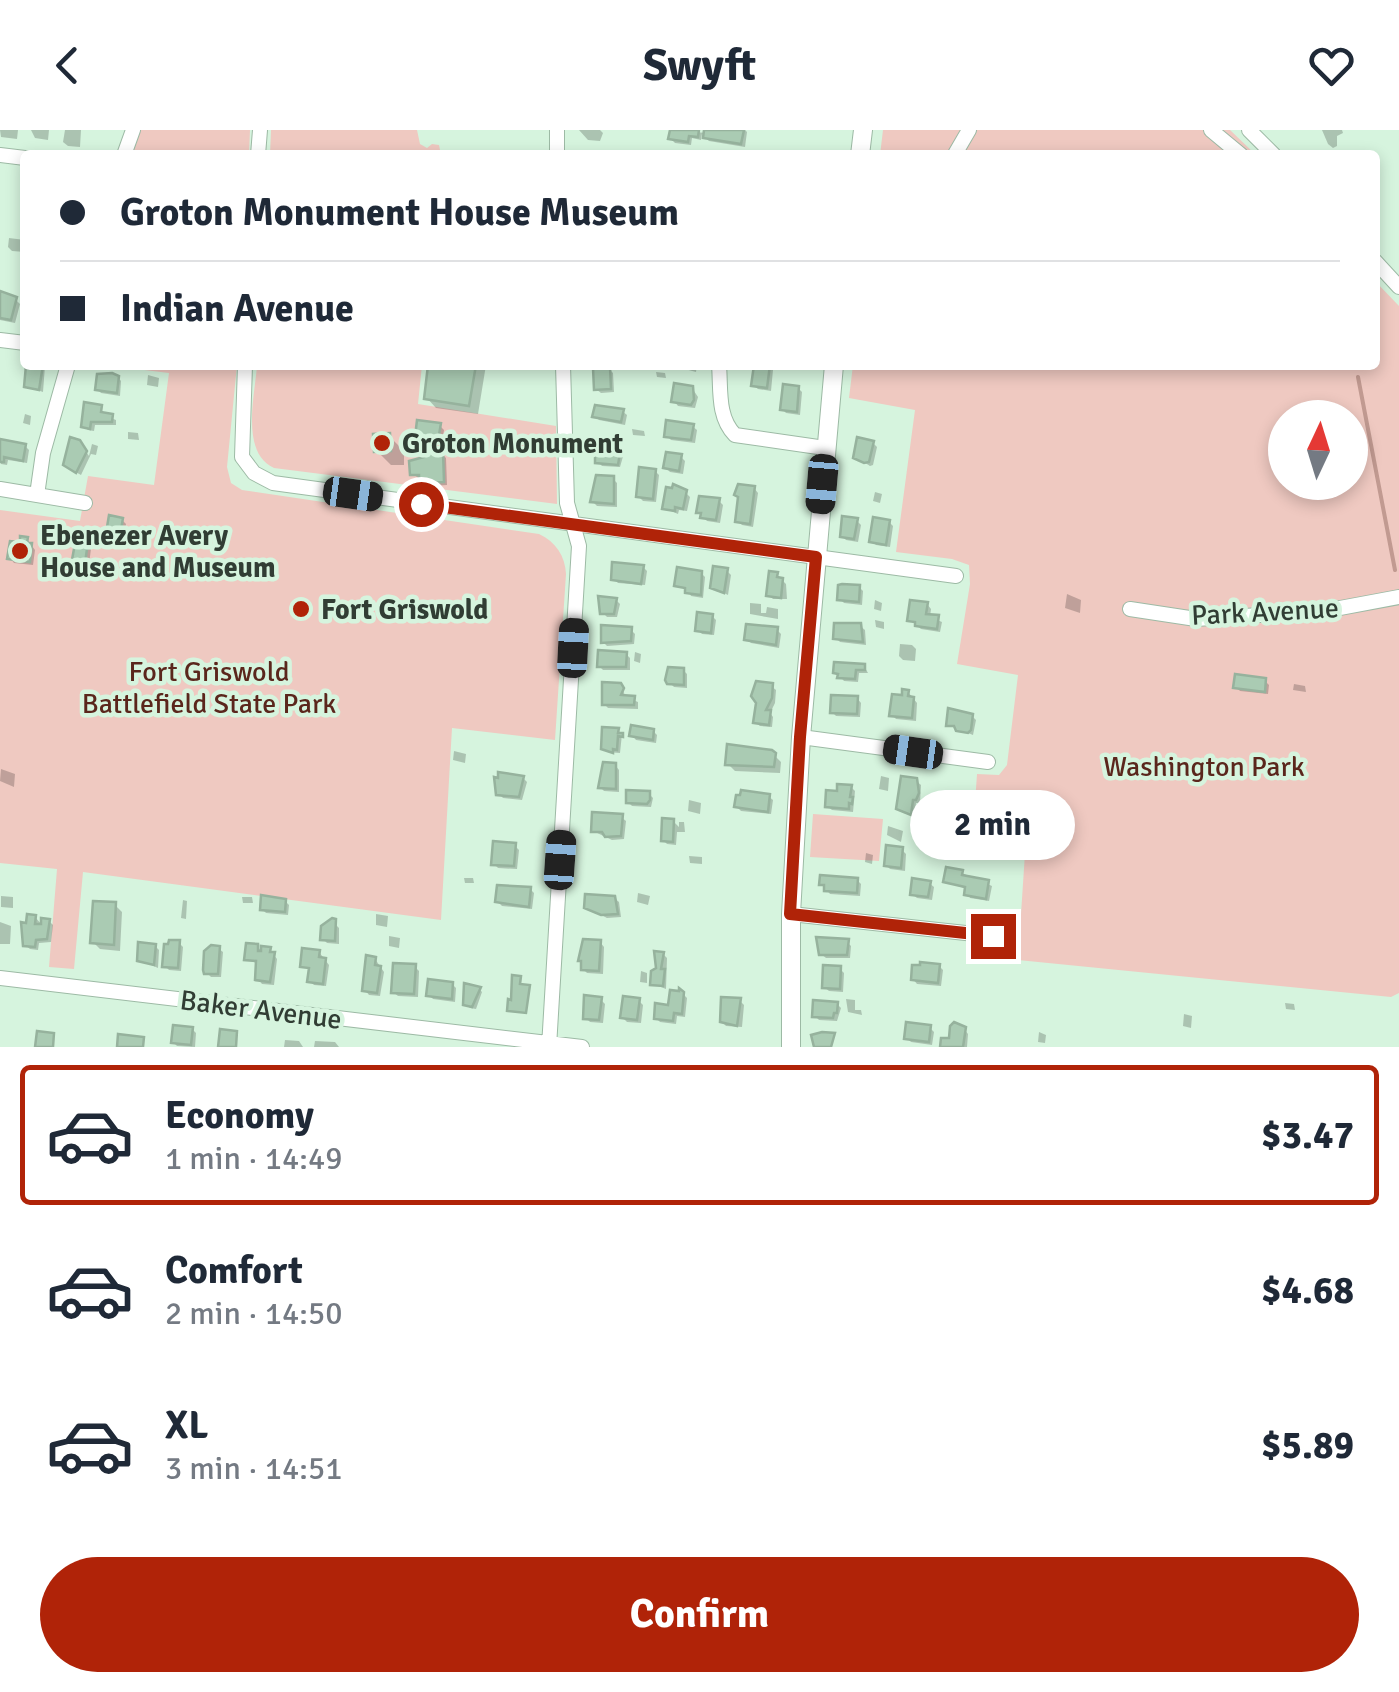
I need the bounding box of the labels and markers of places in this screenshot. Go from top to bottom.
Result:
place label: Groton Monument [402,427,623,461]
marker: Groton Monument [371,432,393,454]
place label: Ebenezer Avery House and Museum [40,519,276,585]
marker: Ebenezer Avery House and Museum [9,540,31,562]
place label: Fort Griswold [321,593,488,627]
marker: Fort Griswold [290,598,312,620]

